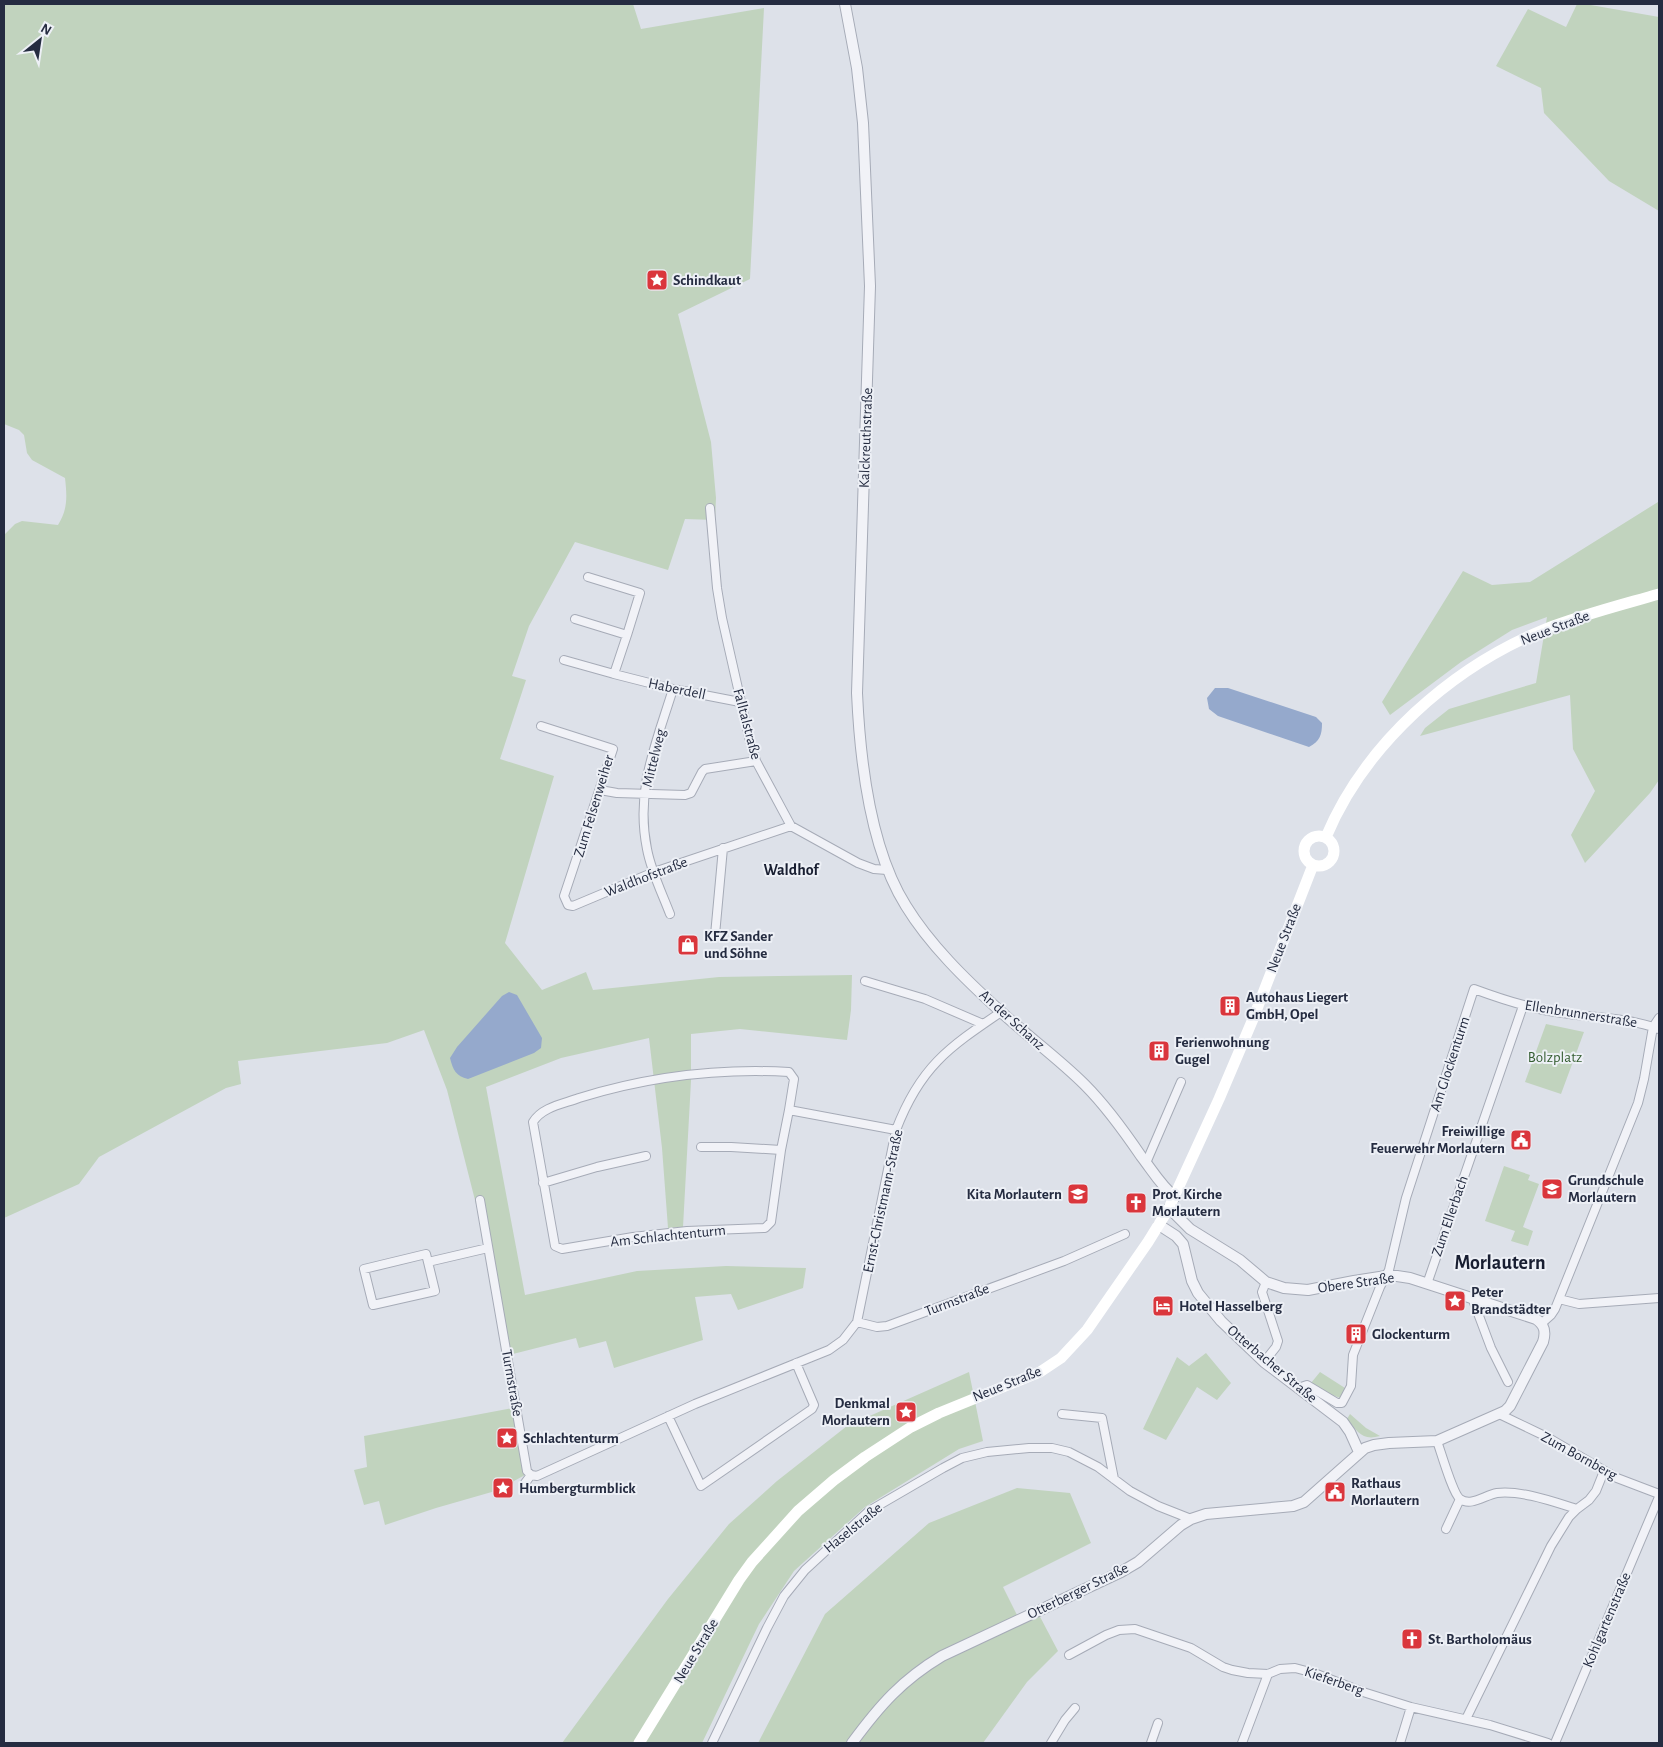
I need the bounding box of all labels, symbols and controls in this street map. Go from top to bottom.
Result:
north arrow [15,15,65,65]
text: N [38,21,54,38]
place icon: Schindkaut [645,268,669,292]
place label: Schindkaut [673,273,741,288]
street label: Kalckreuthstraße [857,387,875,488]
street label: Neue Straße [1518,608,1592,648]
street label: Haberdell [647,676,707,702]
street label: Falltalstraße [730,687,764,761]
street label: Mittelweg [640,727,669,789]
street label: Zum Felsenweiher [571,753,617,859]
street label: Waldhofstraße [602,854,690,900]
district label: Waldhof [763,862,820,878]
street label: Neue Straße [1264,901,1304,975]
place label: KFZ Sander und Söhne [704,929,773,961]
shop icon: KFZ Sander und Söhne [676,933,700,957]
street label: An der Schanz [977,987,1047,1053]
place label: Autohaus Liegert GmbH, Opel [1246,990,1348,1022]
building icon: Autohaus Liegert GmbH, Opel [1218,994,1242,1018]
street label: Ellenbrunnerstraße [1524,998,1638,1030]
street label: Am Glockenturm [1428,1015,1472,1113]
place label: Ferienwohnung Gugel [1175,1035,1270,1067]
building icon: Ferienwohnung Gugel [1147,1039,1171,1063]
park label: Bolzplatz [1528,1050,1582,1065]
place label: Freiwillige Feuerwehr Morlautern [1370,1124,1505,1156]
street label: Ernst-Christmann-Straße [860,1128,906,1274]
public building icon: Freiwillige Feuerwehr Morlautern [1509,1128,1533,1152]
place label: Grundschule Morlautern [1568,1173,1644,1205]
street label: Zum Ellerbach [1429,1174,1471,1258]
school or university icon: Grundschule Morlautern [1540,1177,1564,1201]
school or university icon: Kita Morlautern [1066,1182,1090,1206]
place label: Kita Morlautern [966,1187,1062,1202]
place label: Prot. Kirche Morlautern [1152,1187,1222,1219]
church icon: Prot. Kirche Morlautern [1124,1191,1148,1215]
street label: Am Schlachtenturm [610,1222,726,1250]
district label: Morlautern [1454,1253,1546,1273]
street label: Obere Straße [1317,1270,1395,1296]
street label: Turmstraße [923,1281,991,1319]
place label: Peter Brandstädter [1471,1285,1552,1317]
place icon: Peter Brandstädter [1443,1289,1467,1313]
hotel icon: Hotel Hasselberg [1151,1294,1175,1318]
place label: Hotel Hasselberg [1179,1299,1283,1314]
street label: Otterbacher Straße [1224,1322,1320,1406]
building icon: Glockenturm [1344,1322,1368,1346]
place label: Glockenturm [1372,1327,1450,1342]
street label: Turmstraße [499,1348,525,1418]
street label: Neue Straße [971,1363,1044,1405]
place label: Denkmal Morlautern [822,1396,890,1428]
place icon: Denkmal Morlautern [894,1400,918,1424]
place icon: Schlachtenturm [495,1426,519,1450]
street label: Zum Bornberg [1539,1429,1620,1483]
place label: Schlachtenturm [523,1431,619,1446]
place icon: Humbergturmblick [491,1476,515,1500]
place label: Rathaus Morlautern [1351,1476,1419,1508]
public building icon: Rathaus Morlautern [1323,1480,1347,1504]
place label: Humbergturmblick [519,1481,636,1496]
street label: Haselstraße [821,1500,885,1556]
street label: Otterberger Straße [1025,1560,1131,1622]
street label: Kohlgartenstraße [1580,1570,1634,1670]
street label: Neue Straße [671,1616,721,1686]
church icon: St. Bartholomäus [1400,1627,1424,1651]
place label: St. Bartholomäus [1428,1632,1532,1647]
street label: Kieferberg [1302,1664,1366,1698]

